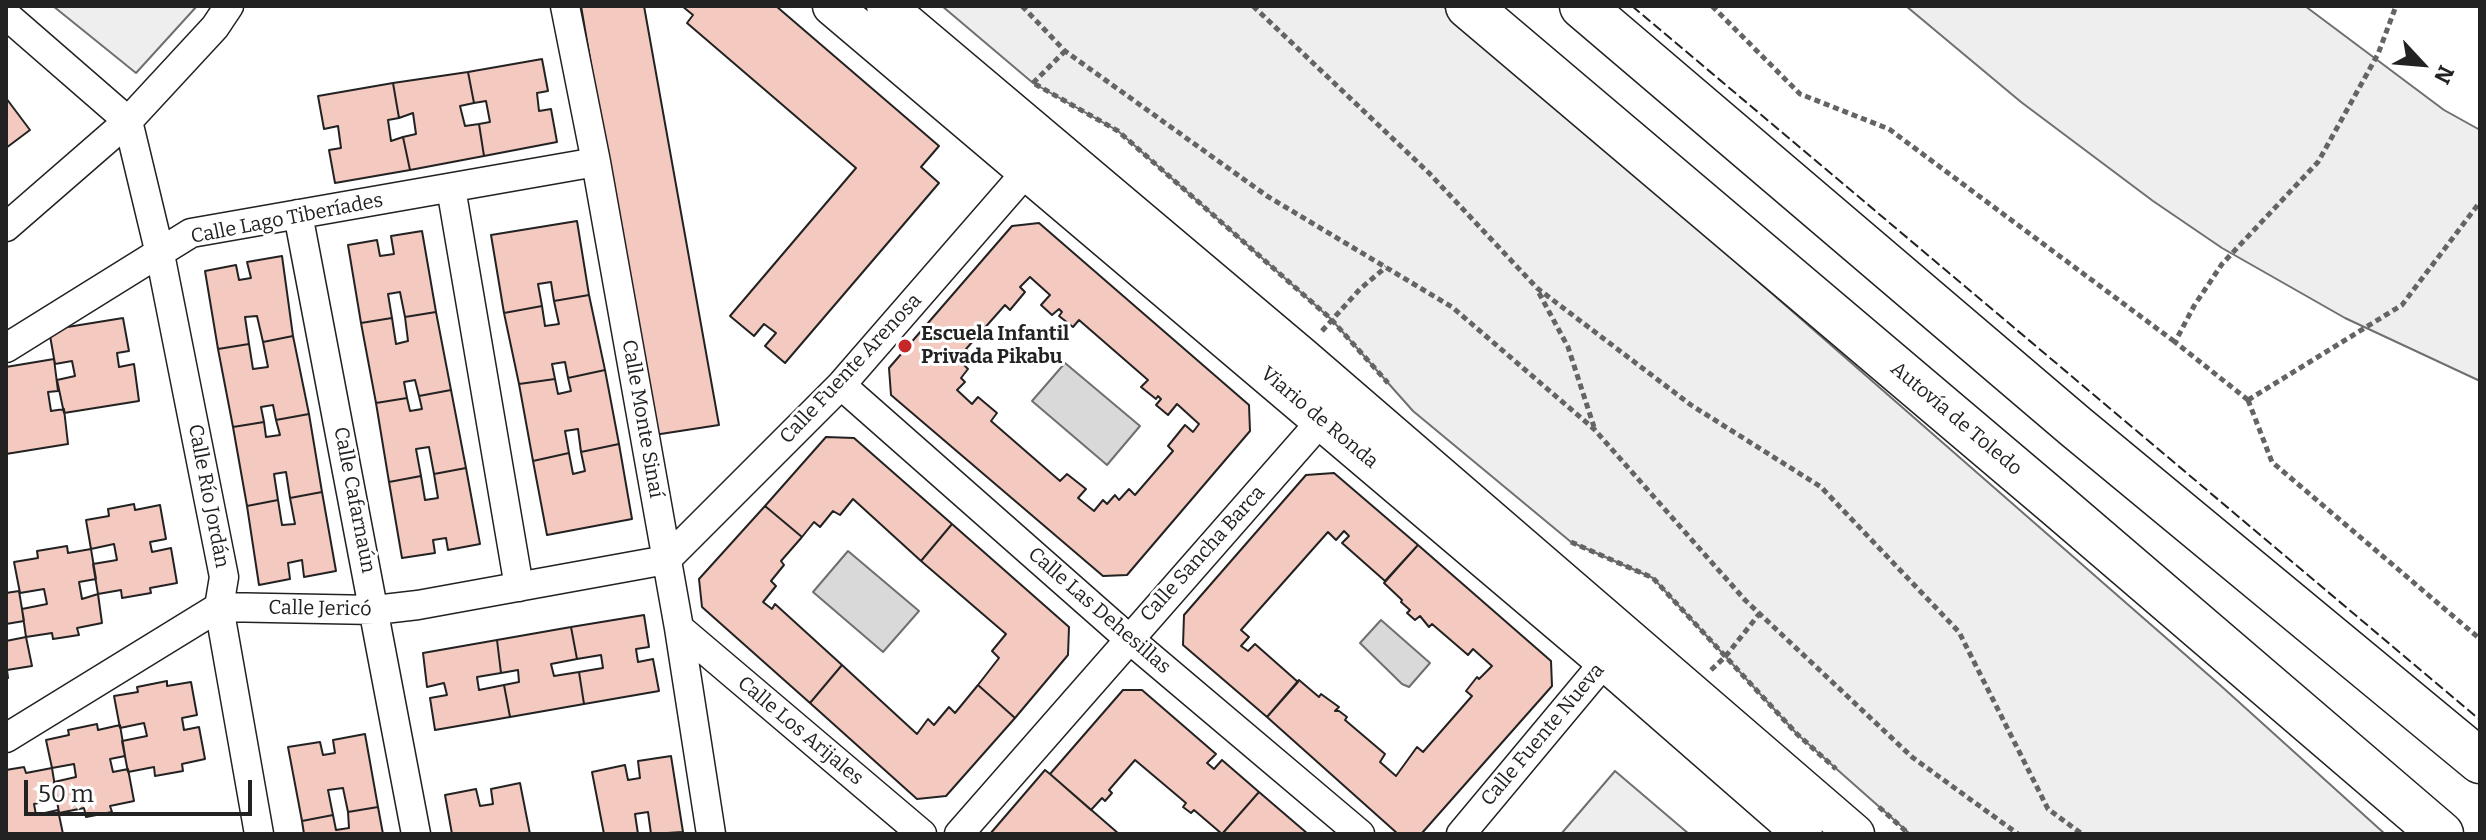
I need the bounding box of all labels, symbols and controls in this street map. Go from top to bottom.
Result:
north arrow [2382,24,2462,104]
text: N [2428,61,2460,88]
street label: Calle Lago Tiberíades [189,189,385,249]
street label: Calle Fuente Arenosa [775,289,927,449]
place label: Escuela Infantil Privada Pikabu [921,322,1069,369]
marker: Escuela Infantil Privada Pikabu [896,337,914,355]
street label: Calle Monte Sinaí [616,338,668,500]
street label: Autovía de Toledo [1885,357,2027,481]
street label: Viario de Ronda [1255,362,1383,474]
street label: Calle Río Jordán [182,422,234,570]
street label: Calle Cafarnaún [328,425,380,575]
street label: Calle Sancha Barca [1136,481,1270,627]
street label: Calle Las Dehesillas [1023,543,1175,679]
street label: Calle Jericó [268,596,372,622]
street label: Calle Fuente Nueva [1476,659,1610,811]
street label: Calle Los Arijales [732,671,868,791]
scale bar [28,764,256,814]
text: 50 m [38,780,94,808]

